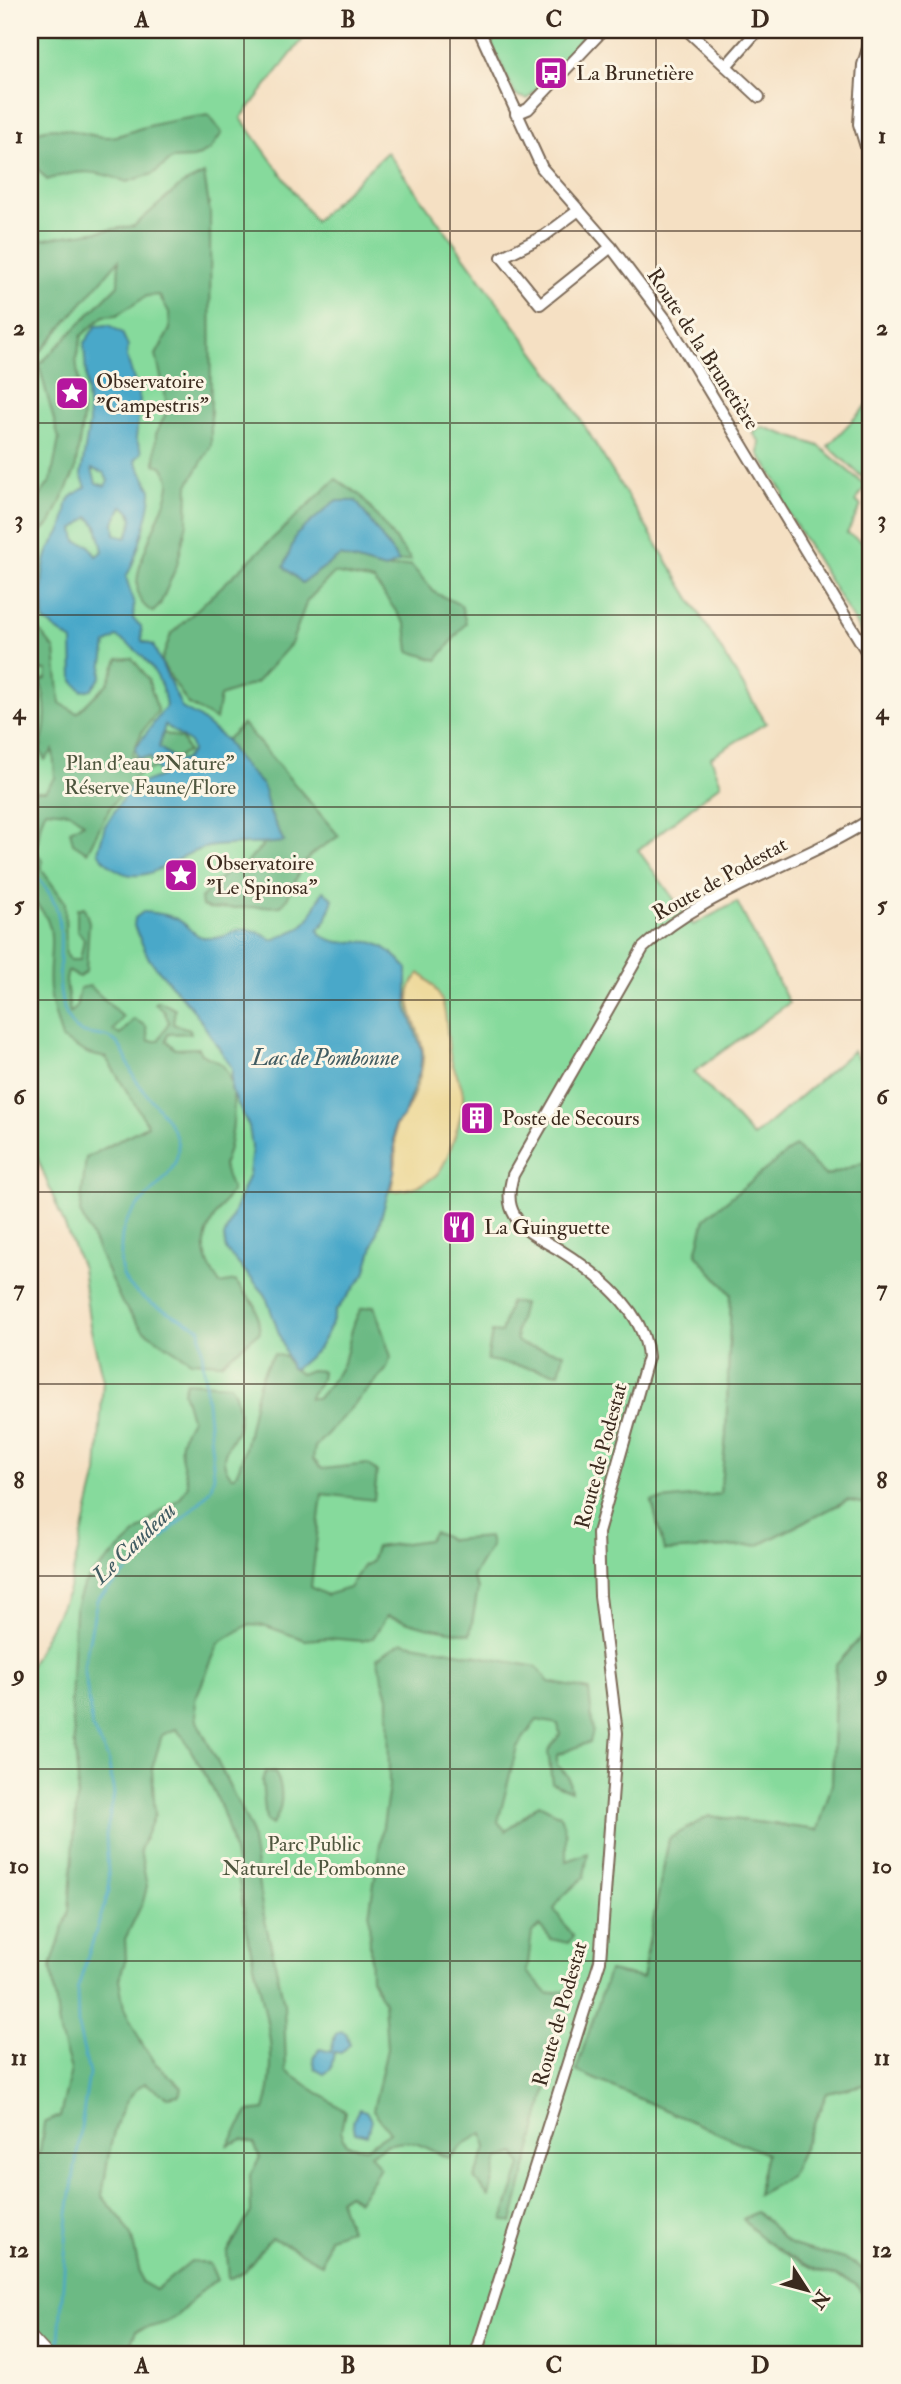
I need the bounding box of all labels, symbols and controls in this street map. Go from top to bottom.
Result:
text: A [134,5,150,34]
text: B [340,5,356,34]
text: C [546,5,562,34]
text: D [751,5,769,34]
bus stop icon: La Brunetière [532,54,570,92]
place label: La Brunetière [576,60,694,87]
text: 1 [15,121,23,150]
text: 1 [878,121,886,150]
street label: Route de la Brunetière [641,263,765,435]
text: 2 [13,313,25,342]
text: 2 [876,313,888,342]
place label: Observatoire "Campestris" [96,368,209,419]
place icon: Observatoire "Campestris" [53,374,91,412]
text: 3 [15,505,23,534]
text: 3 [878,505,886,534]
text: 4 [12,697,27,726]
text: 4 [875,697,890,726]
park label: Plan d'eau "Nature" Réserve Faune/Flore [64,750,236,801]
street label: Route de Podestat [648,831,792,927]
place label: Observatoire "Le Spinosa" [206,850,317,901]
place icon: Observatoire "Le Spinosa" [162,856,200,894]
text: 5 [14,890,25,919]
text: 5 [877,890,888,919]
water label: Lac de Pombonne [251,1043,399,1072]
text: 6 [13,1082,27,1111]
text: 6 [876,1082,890,1111]
building icon: Poste de Secours [458,1099,496,1137]
place label: Poste de Secours [502,1105,639,1132]
restaurant icon: La Guinguette [440,1208,478,1246]
place label: La Guinguette [484,1214,610,1241]
text: 7 [14,1274,25,1303]
text: 7 [877,1274,888,1303]
street label: Route de Podestat [569,1380,633,1532]
text: 8 [14,1466,25,1495]
text: 8 [877,1466,888,1495]
water label: Le Caudeau [85,1496,182,1591]
text: 9 [11,1659,25,1688]
text: 9 [874,1659,888,1688]
park label: Parc Public Naturel de Pombonne [222,1831,406,1882]
text: 10 [9,1851,29,1880]
text: 10 [872,1851,892,1880]
street label: Route de Podestat [526,1938,594,2090]
text: 11 [11,2043,27,2072]
text: 11 [874,2043,890,2072]
text: 12 [9,2235,29,2264]
text: 12 [872,2235,892,2264]
north arrow [772,2254,842,2324]
text: N [805,2285,835,2314]
text: A [134,2351,150,2380]
text: B [340,2351,356,2380]
text: C [546,2351,562,2380]
text: D [751,2351,769,2380]

